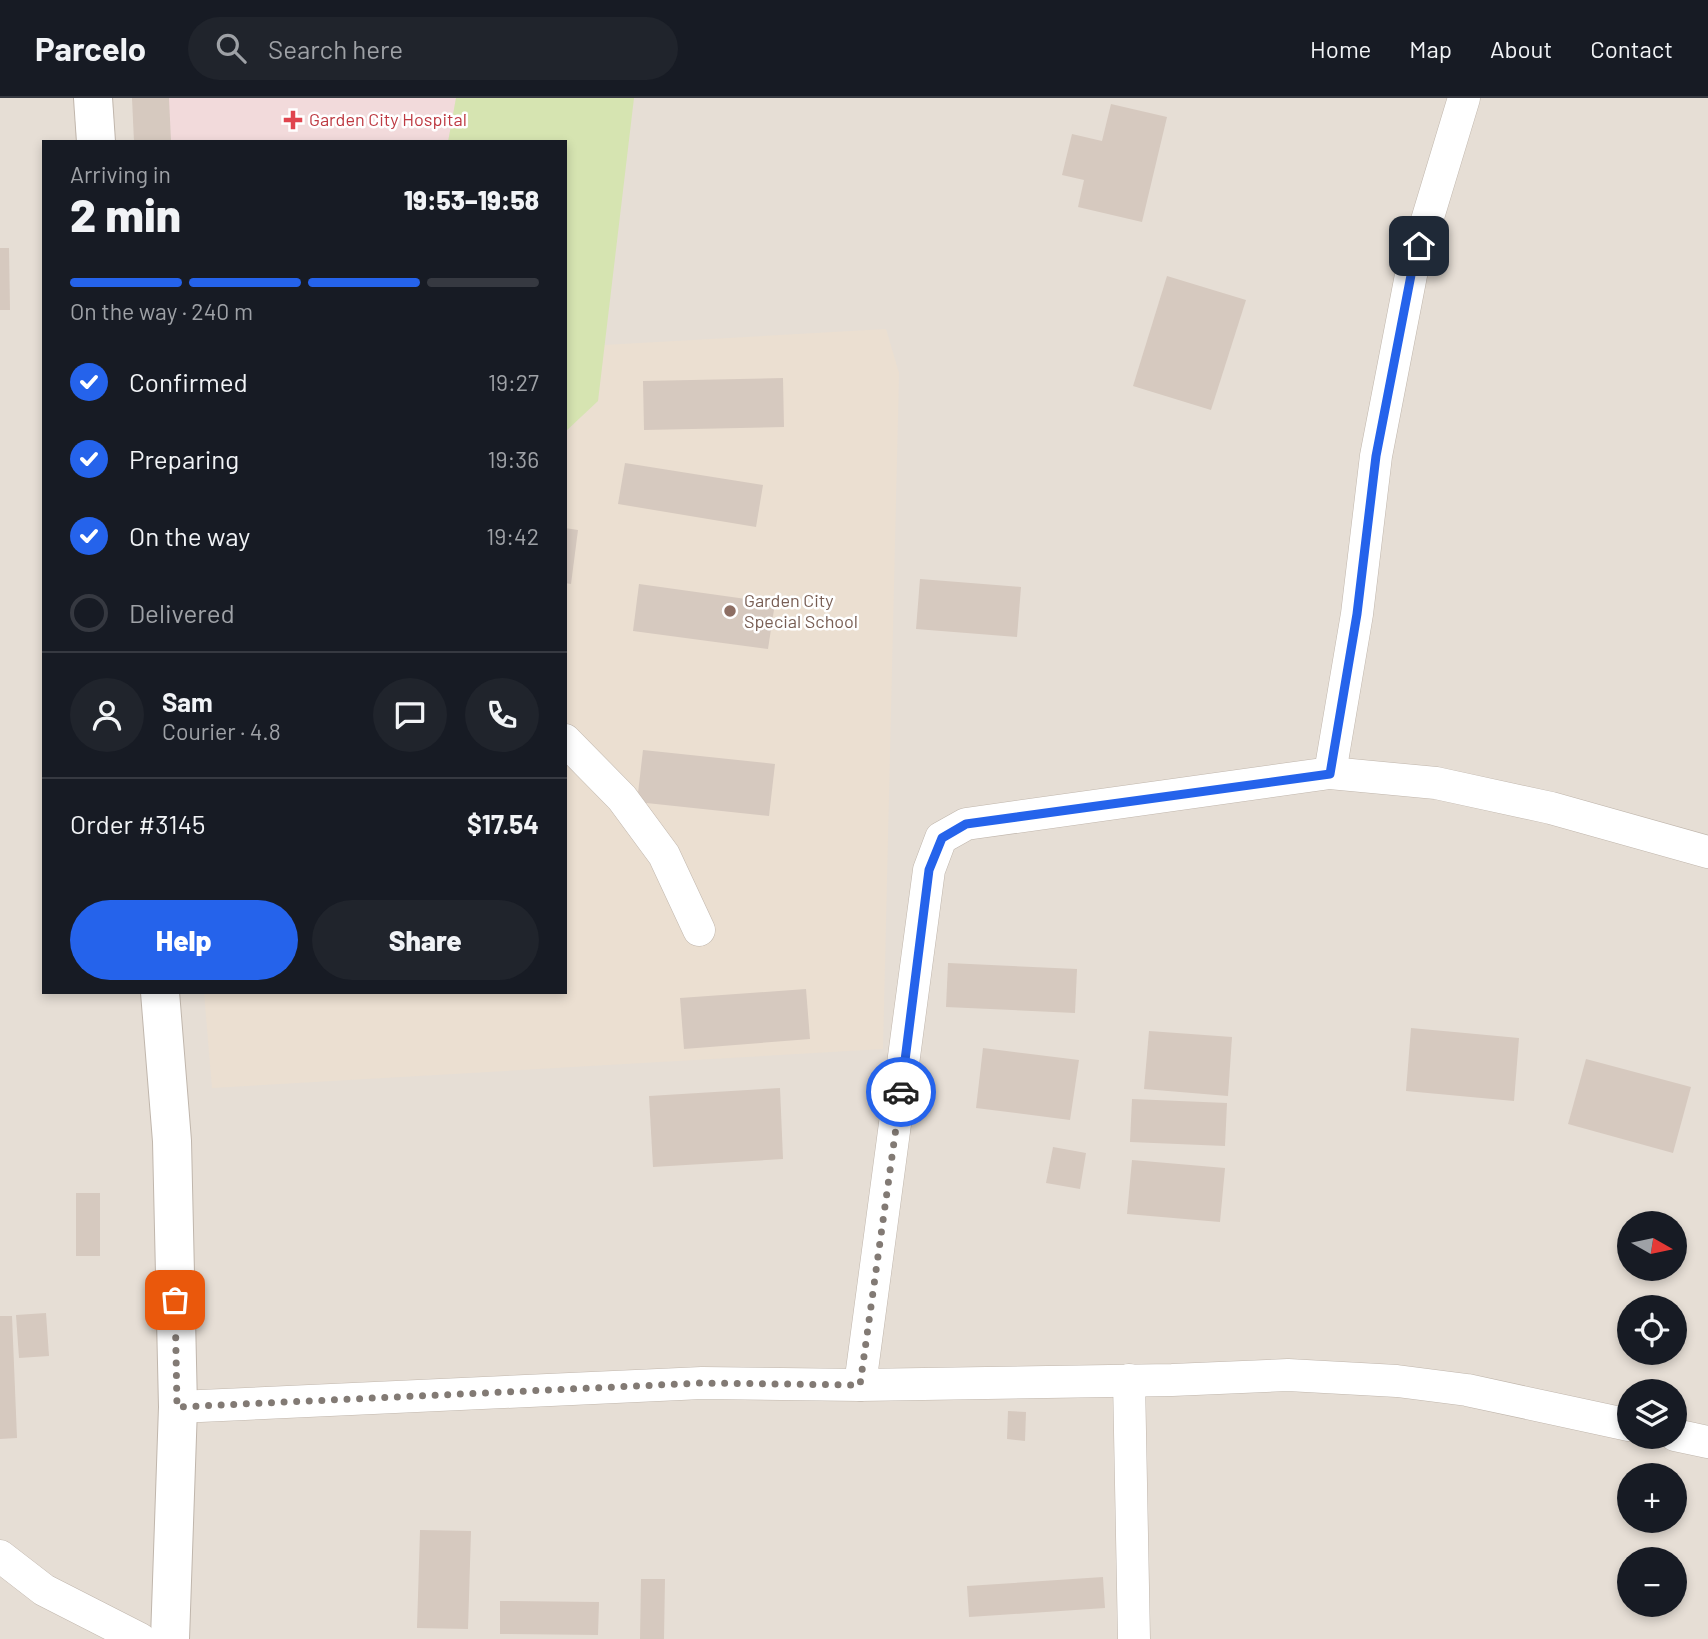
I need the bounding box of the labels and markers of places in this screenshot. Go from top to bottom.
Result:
place label: Garden City Hospital [309,108,467,130]
marker: Garden City Hospital [283,110,303,130]
pin [1389,216,1449,276]
place label: Garden City Special School [744,589,858,632]
marker: Garden City Special School [722,603,738,619]
pin [145,1270,205,1330]

